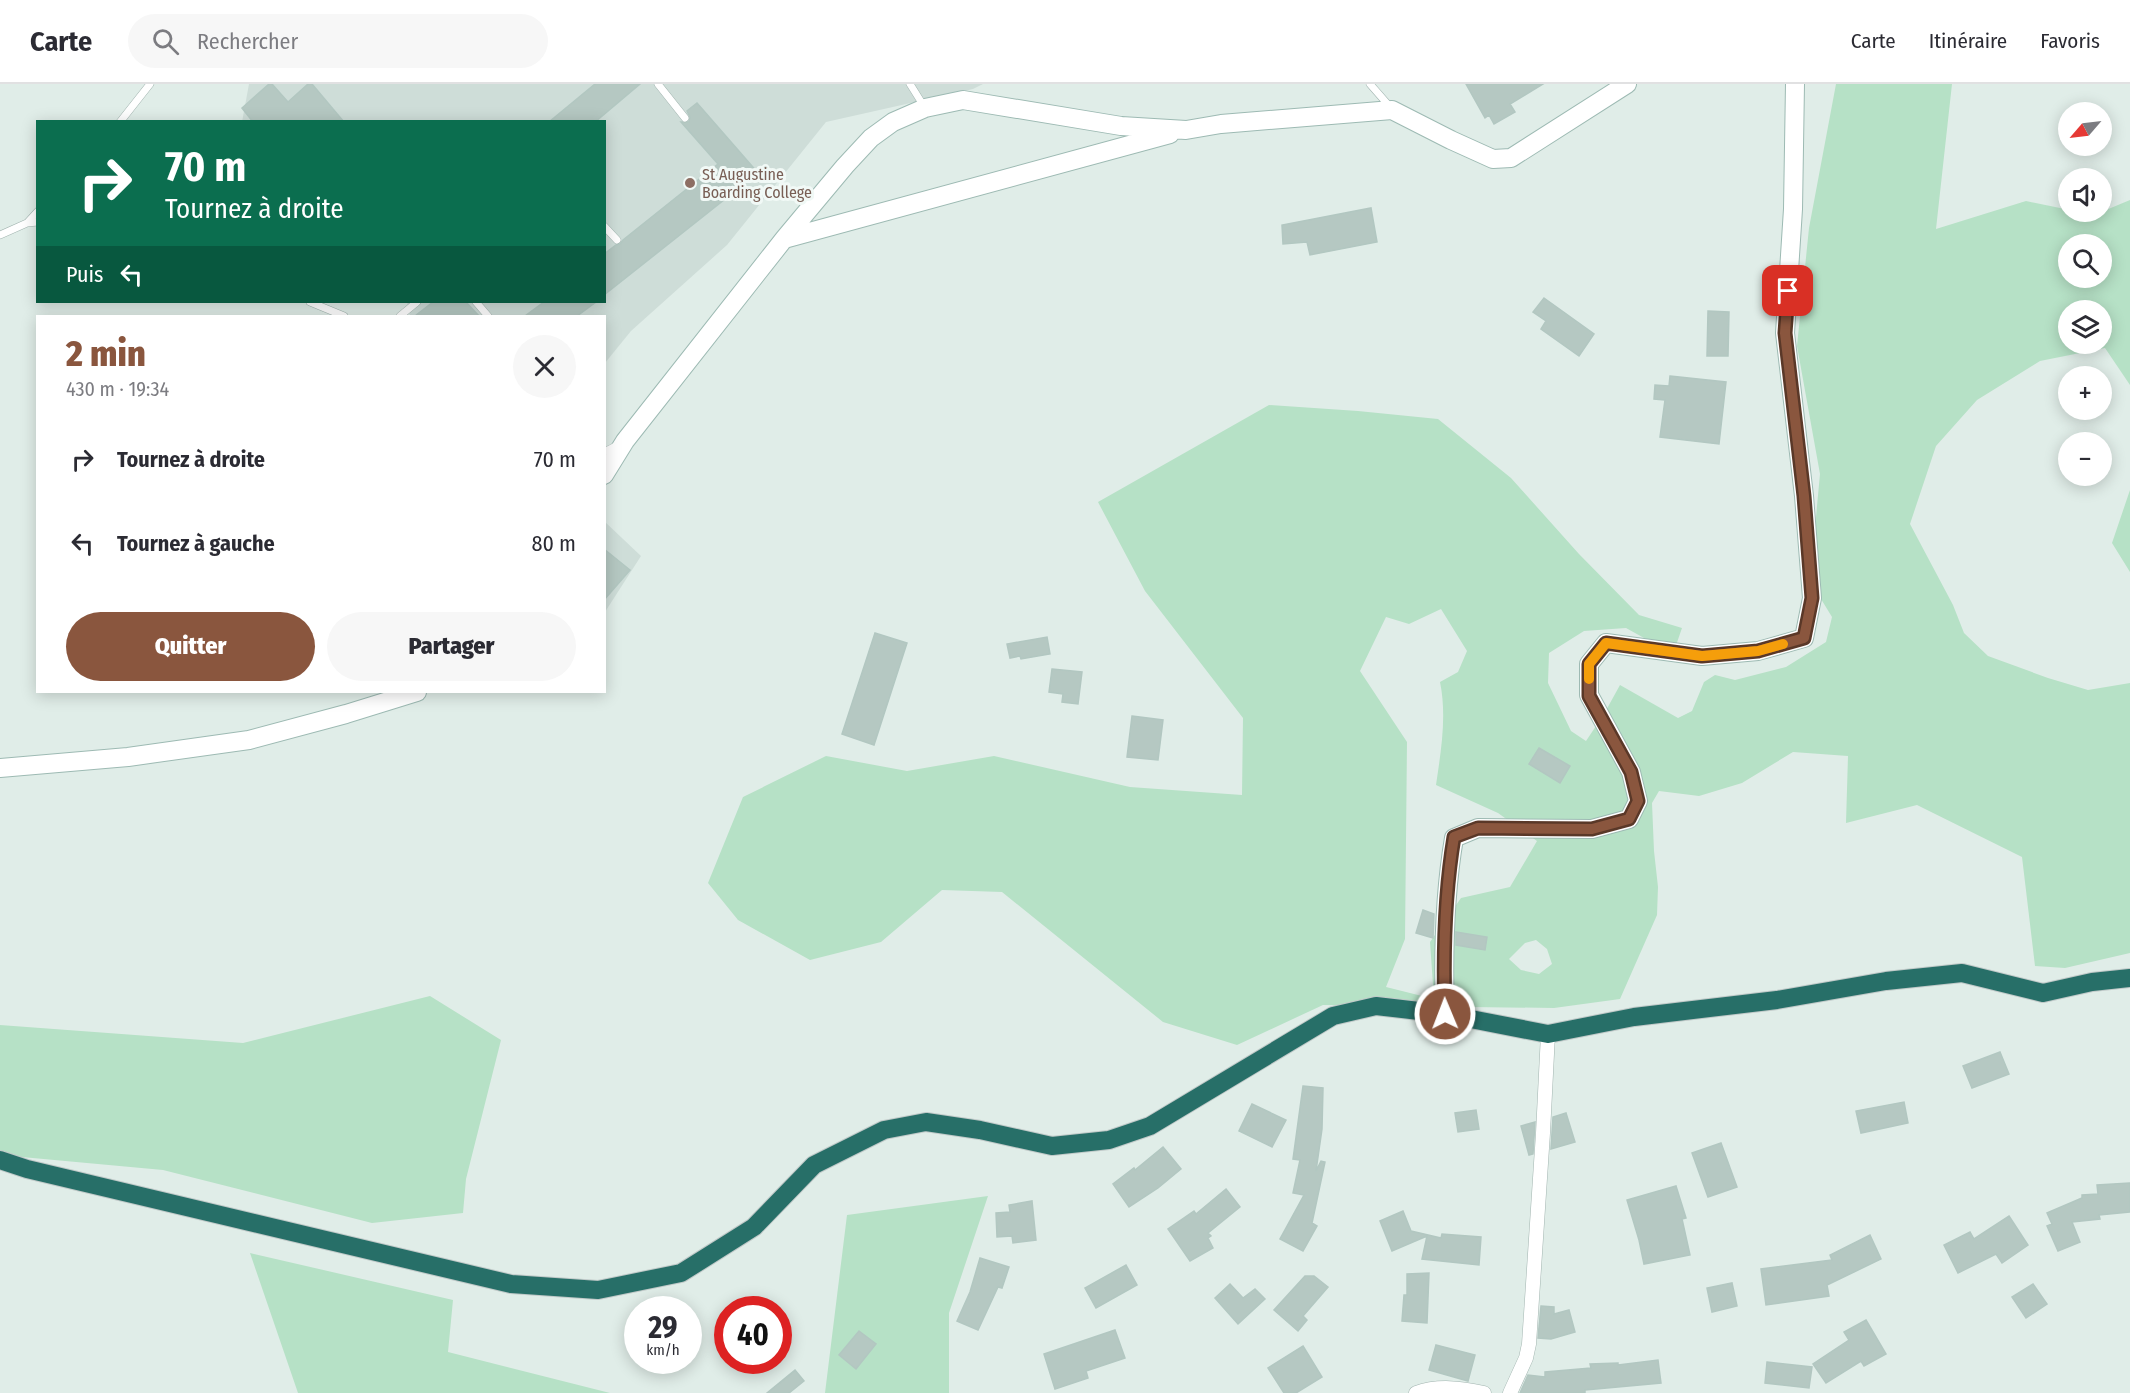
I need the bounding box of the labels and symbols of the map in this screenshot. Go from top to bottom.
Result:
north arrow [2058,102,2112,156]
place label: St Augustine Boarding College [702,165,812,202]
marker: St Augustine Boarding College [683,176,697,190]
pin [1762,265,1813,316]
position arrow [1413,982,1477,1046]
speed limit sign: 40 [714,1296,792,1374]

